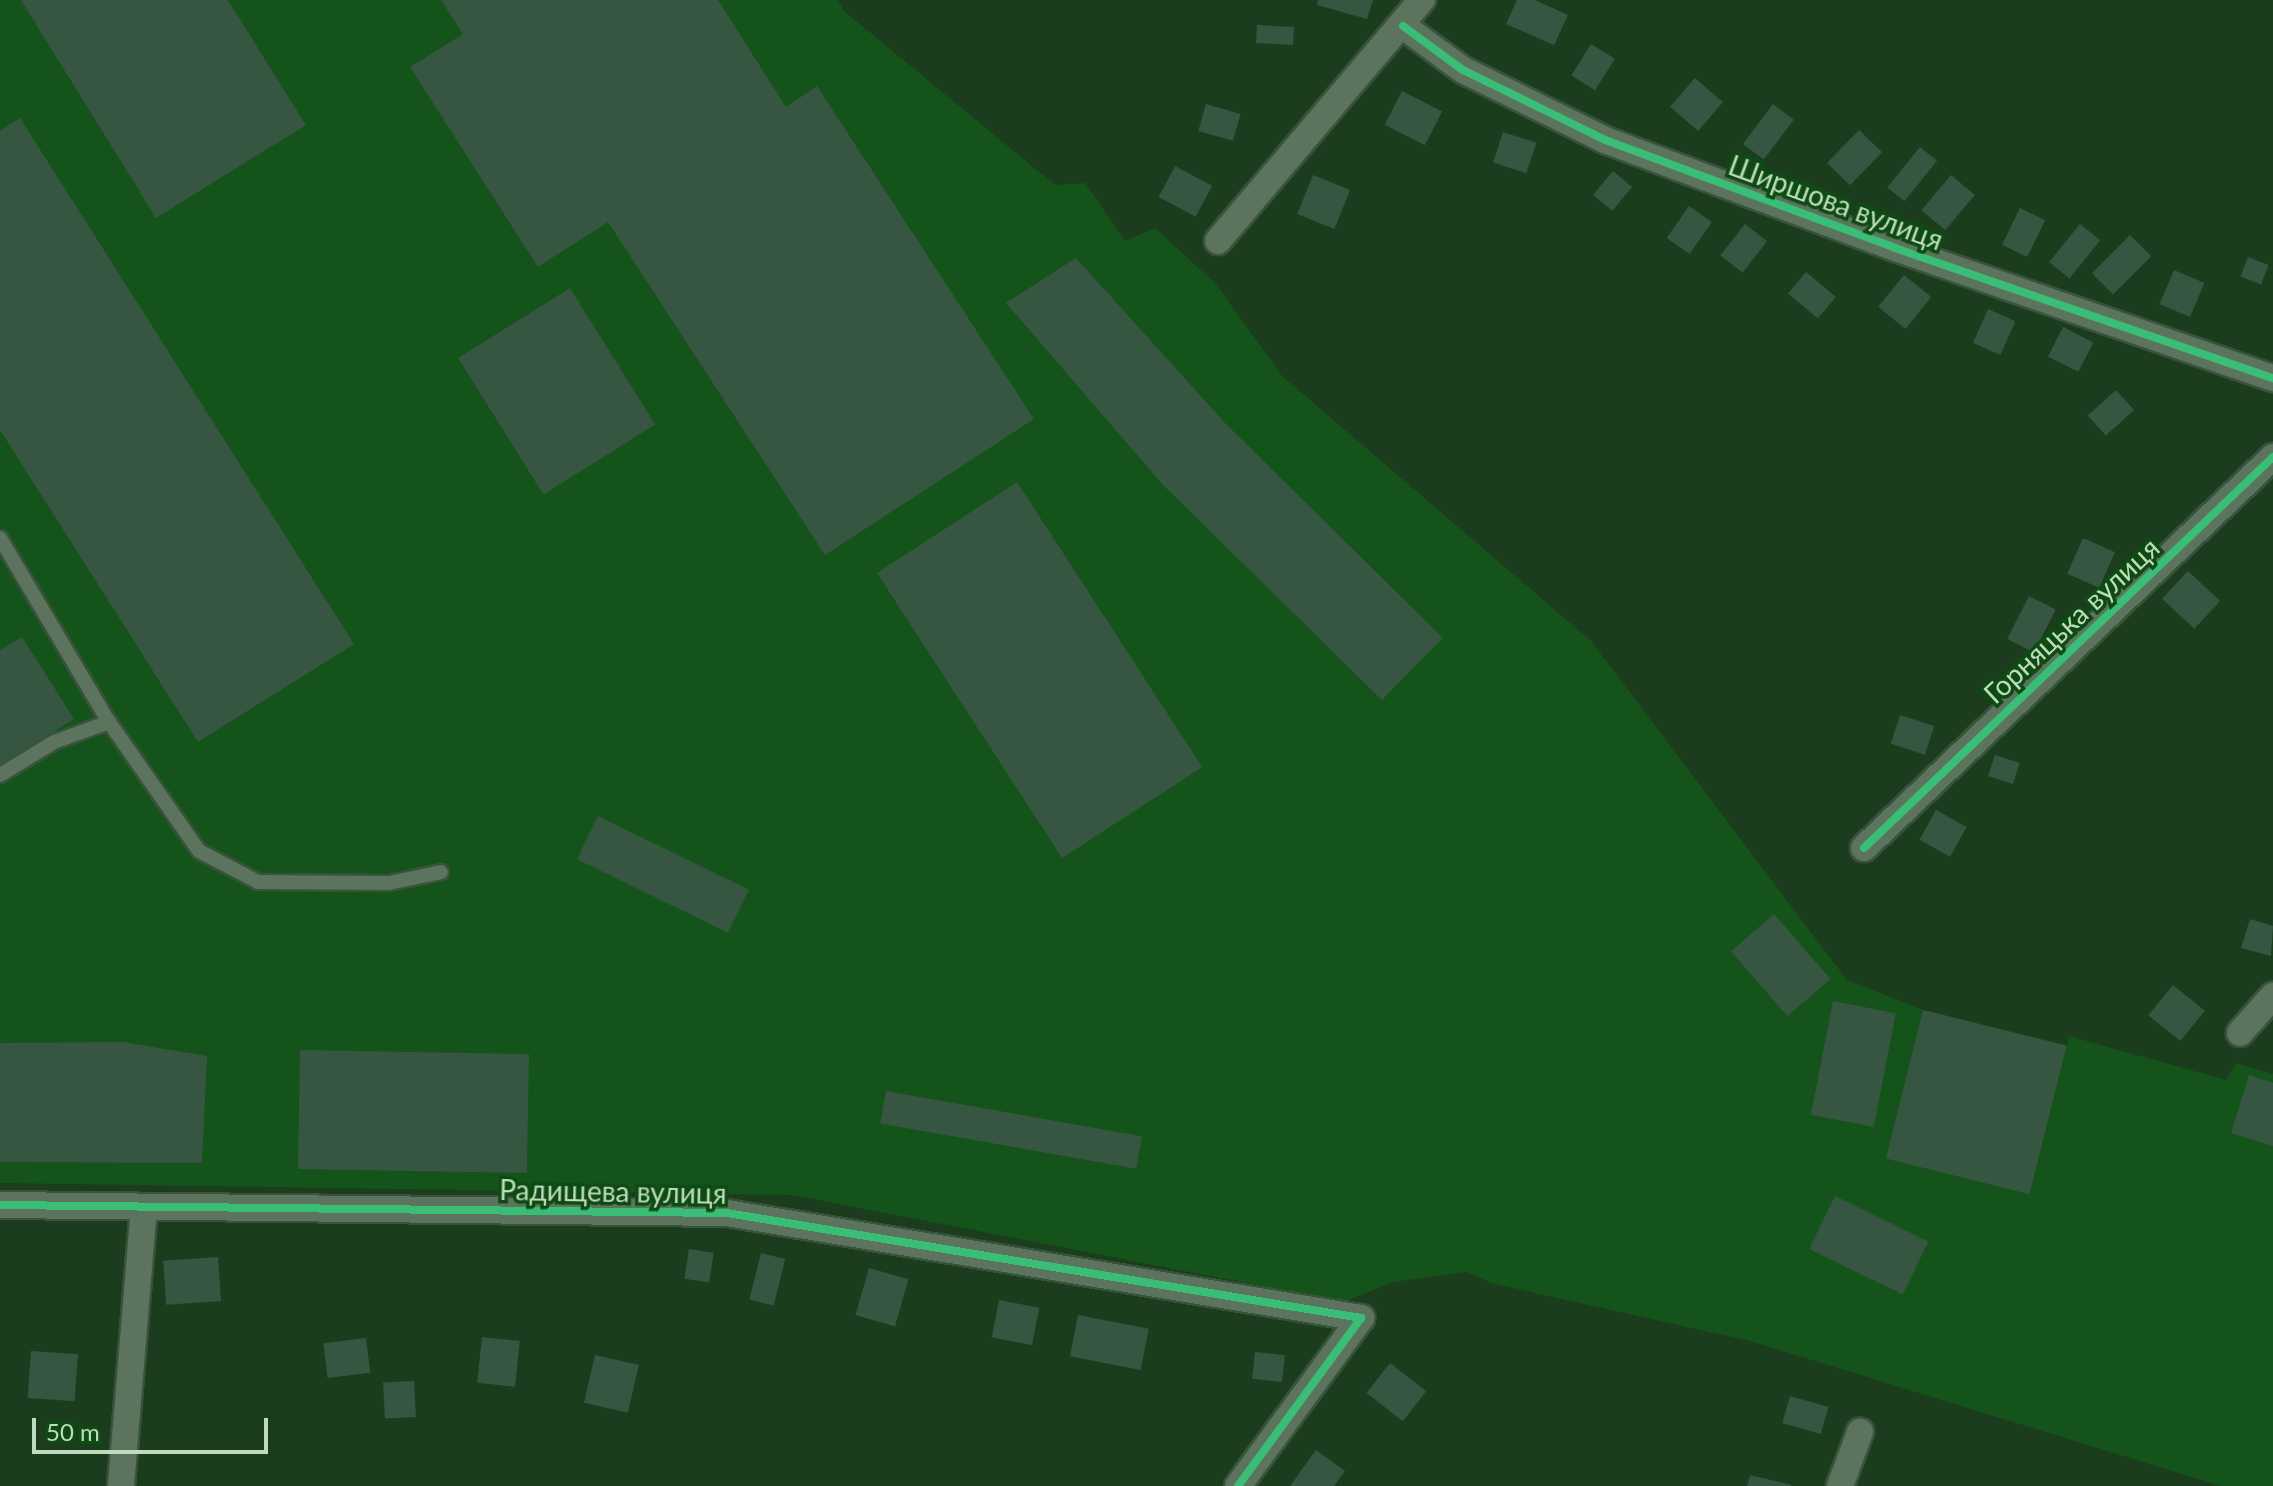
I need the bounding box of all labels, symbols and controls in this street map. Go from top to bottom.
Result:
street label: Ширшова вулиця [1724,148,1948,256]
street label: Горняцька вулиця [1976,530,2166,710]
street label: Радищева вулиця [499,1172,727,1210]
scale bar [36,1402,272,1452]
text: 50 m [46,1417,100,1446]

